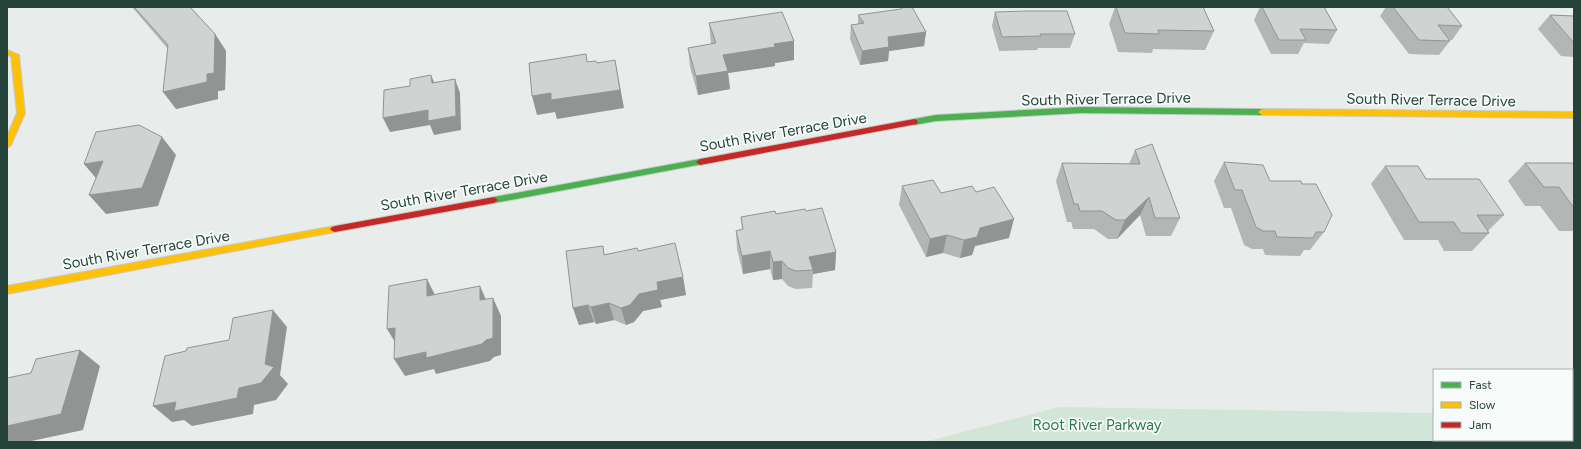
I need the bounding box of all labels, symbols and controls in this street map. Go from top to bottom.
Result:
street label: South River Terrace Drive [1021,89,1191,109]
street label: South River Terrace Drive [1346,90,1516,110]
street label: South River Terrace Drive [698,108,868,156]
street label: South River Terrace Drive [379,167,549,215]
street label: South River Terrace Drive [61,226,231,274]
legend [1433,369,1573,441]
text: Fast [1469,378,1492,392]
text: Slow [1469,398,1496,412]
park label: Root River Parkway [1032,416,1162,434]
text: Jam [1469,418,1492,432]

